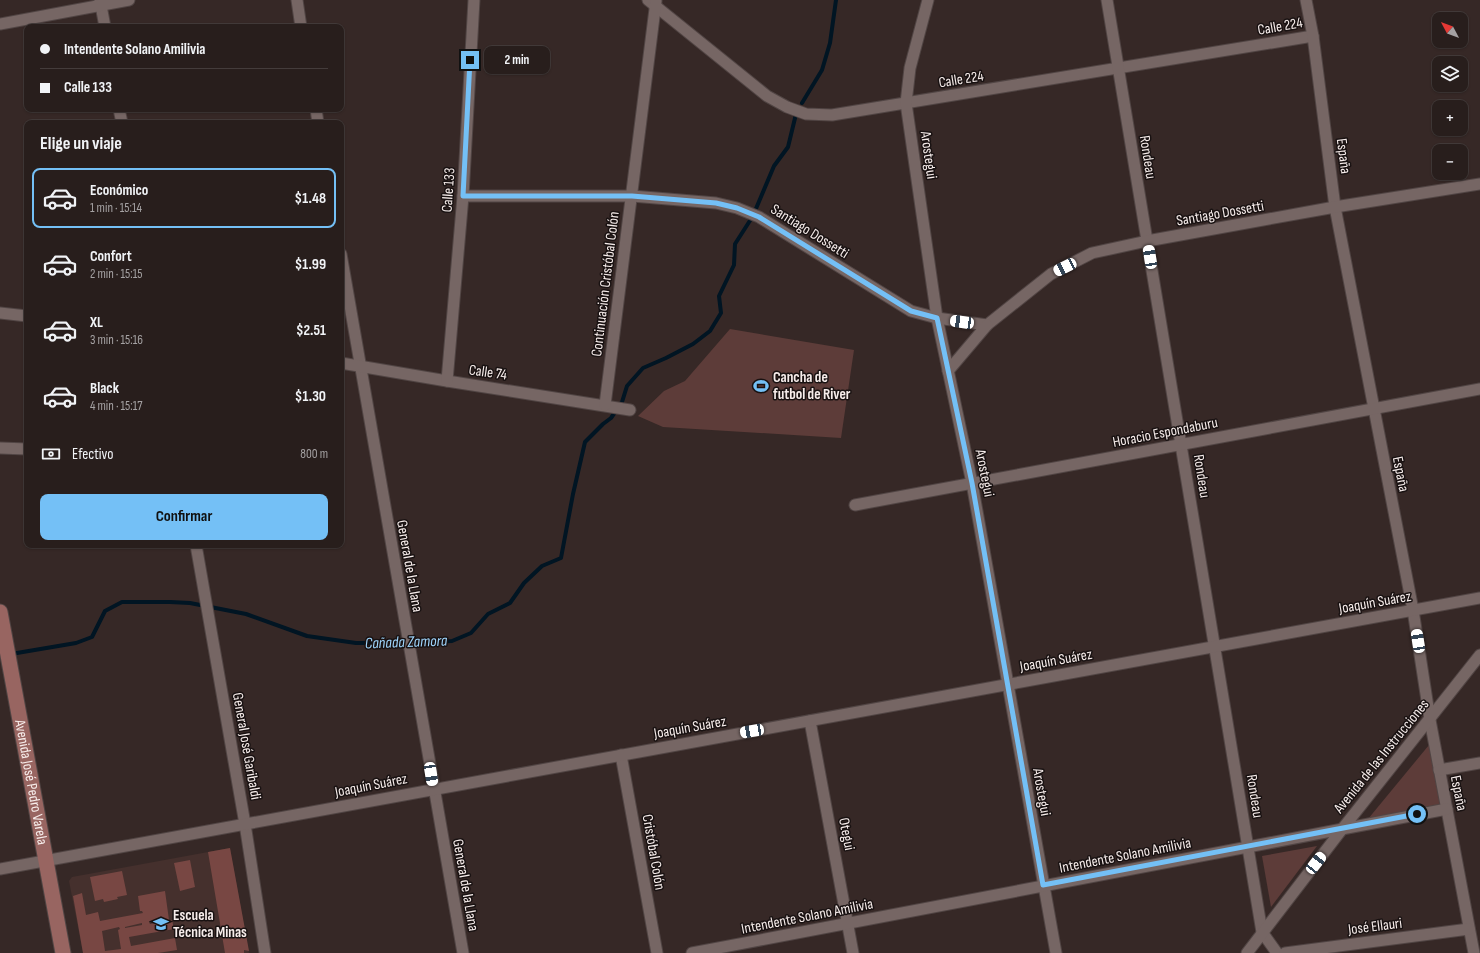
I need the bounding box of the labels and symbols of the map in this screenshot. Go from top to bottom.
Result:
north arrow [1432,12,1468,48]
street label: Calle 224 [1256,13,1304,40]
callout: 2 min [484,46,550,74]
route end [461,51,479,69]
street label: Calle 224 [937,67,985,92]
street label: Arostegui [916,129,941,180]
street label: Rondeau [1135,134,1160,180]
street label: España [1332,137,1355,175]
street label: Calle 133 [437,167,460,213]
street label: Santiago Dossetti [1175,196,1266,231]
street label: Santiago Dossetti [767,200,852,263]
street label: Continuación Cristóbal Colón [587,211,624,358]
car [1142,244,1158,270]
car [1052,256,1078,278]
car [949,314,975,330]
street label: Calle 74 [468,360,508,385]
place label: Cancha de futbol de River [773,368,851,404]
sports icon: Cancha de futbol de River [752,377,770,395]
street label: Horacio Espondaburu [1111,413,1219,452]
street label: Arostegui [970,447,998,499]
street label: Rondeau [1189,453,1214,499]
street label: España [1388,455,1413,494]
street label: General de la Llana [392,519,427,614]
street label: Joaquín Suárez [1336,587,1413,618]
car [1410,628,1426,654]
water label: Cañada Zamora [364,632,448,653]
street label: Joaquín Suárez [1017,645,1094,676]
street label: General José Garibaldi [228,691,265,801]
street label: Avenida de las Instrucciones [1329,695,1433,818]
street label: Joaquín Suárez [651,712,728,743]
street label: Avenida José Pedro Varela [10,717,52,847]
car [739,723,765,739]
car [423,761,439,787]
street label: Arostegui [1028,766,1055,818]
street label: Joaquín Suárez [332,769,409,802]
street label: Rondeau [1242,773,1267,819]
street label: España [1446,774,1471,813]
route start [1408,805,1426,823]
street label: Cristóbal Colón [638,813,669,891]
street label: Otegui [834,816,859,852]
street label: Intendente Solano Amilivia [1058,833,1193,878]
street label: General de la Llana [448,838,483,933]
car [1304,850,1328,876]
street label: Intendente Solano Amilivia [740,894,875,939]
place label: Escuela Técnica Minas [173,906,247,942]
street label: José Ellauri [1346,914,1403,939]
school or university icon: Escuela Técnica Minas [152,915,170,933]

